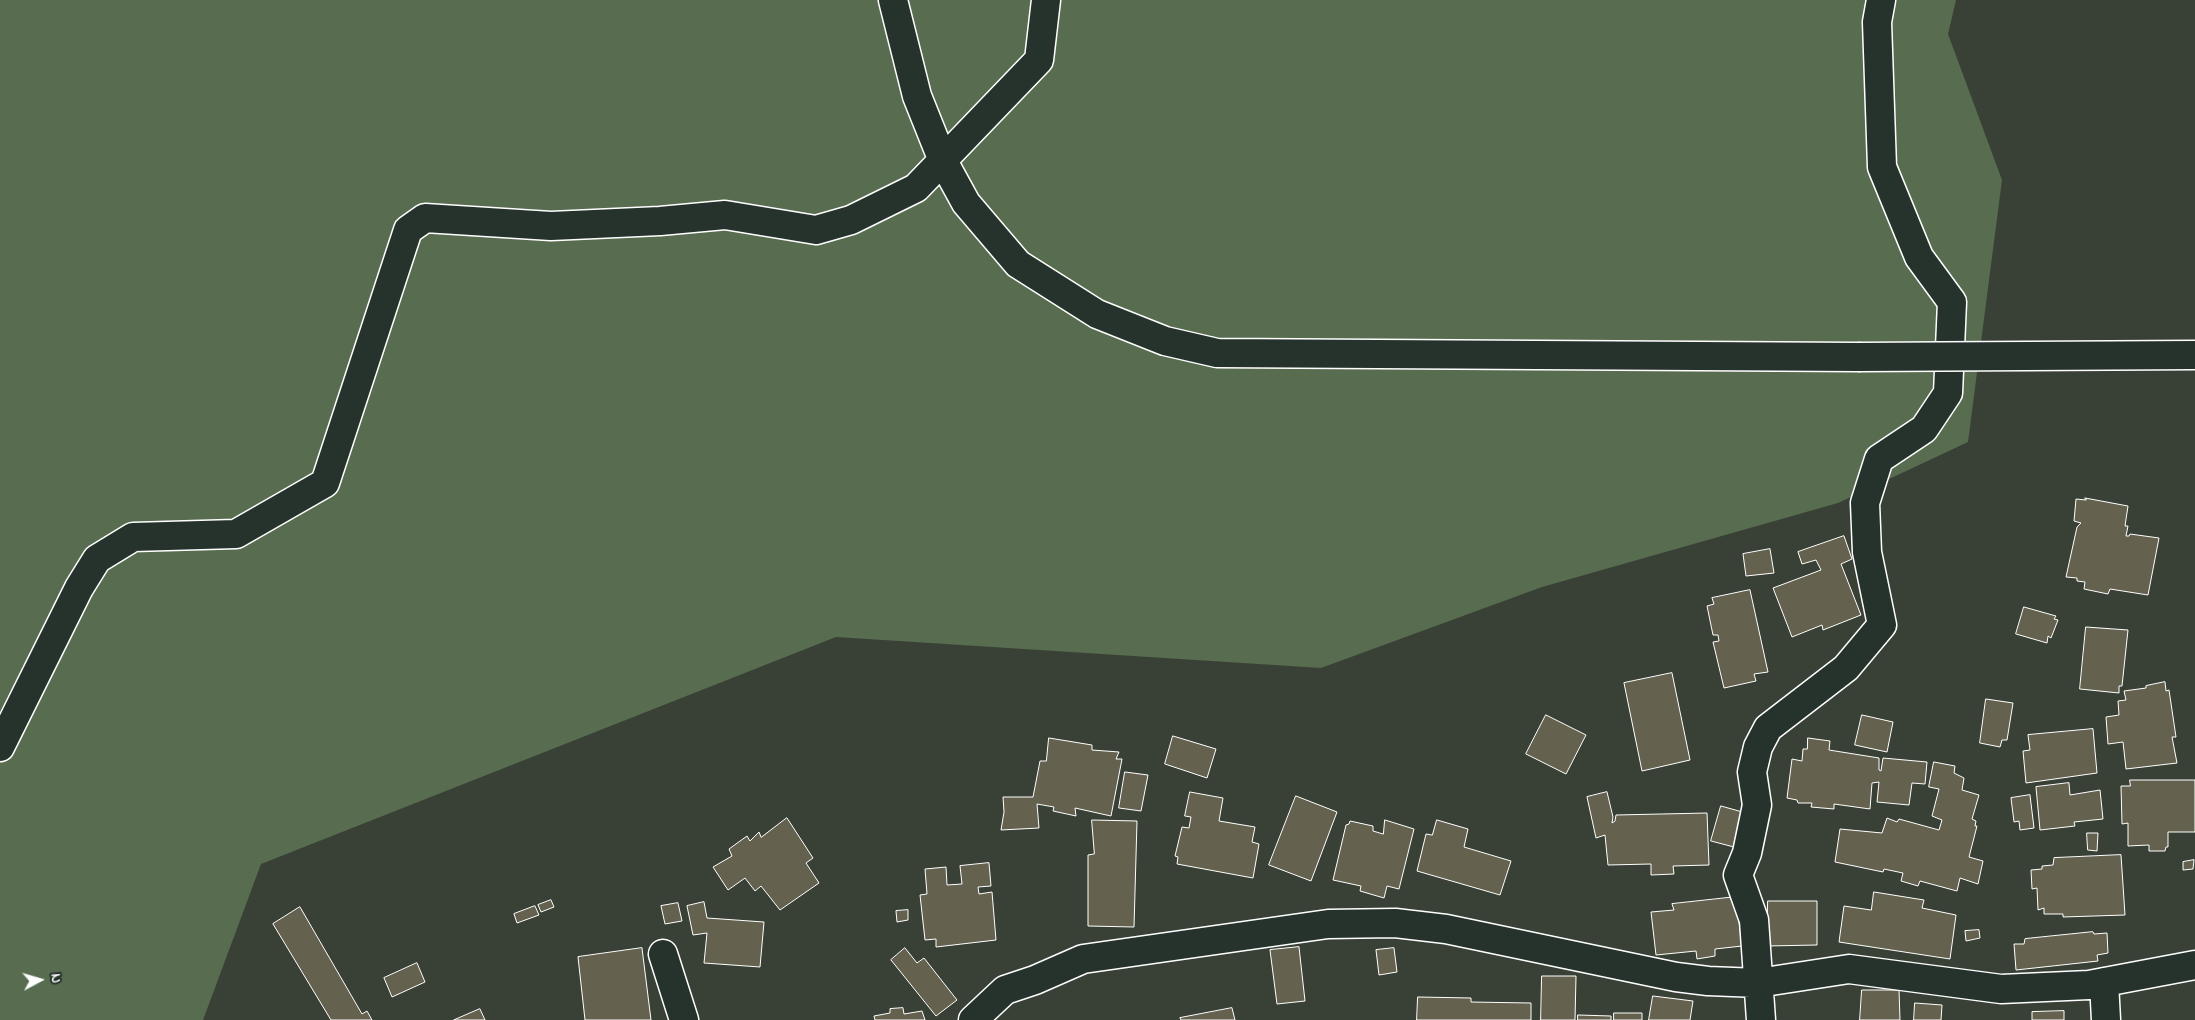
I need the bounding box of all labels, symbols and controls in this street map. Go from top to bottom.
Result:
north arrow [15,955,65,1005]
text: N [44,973,66,984]

